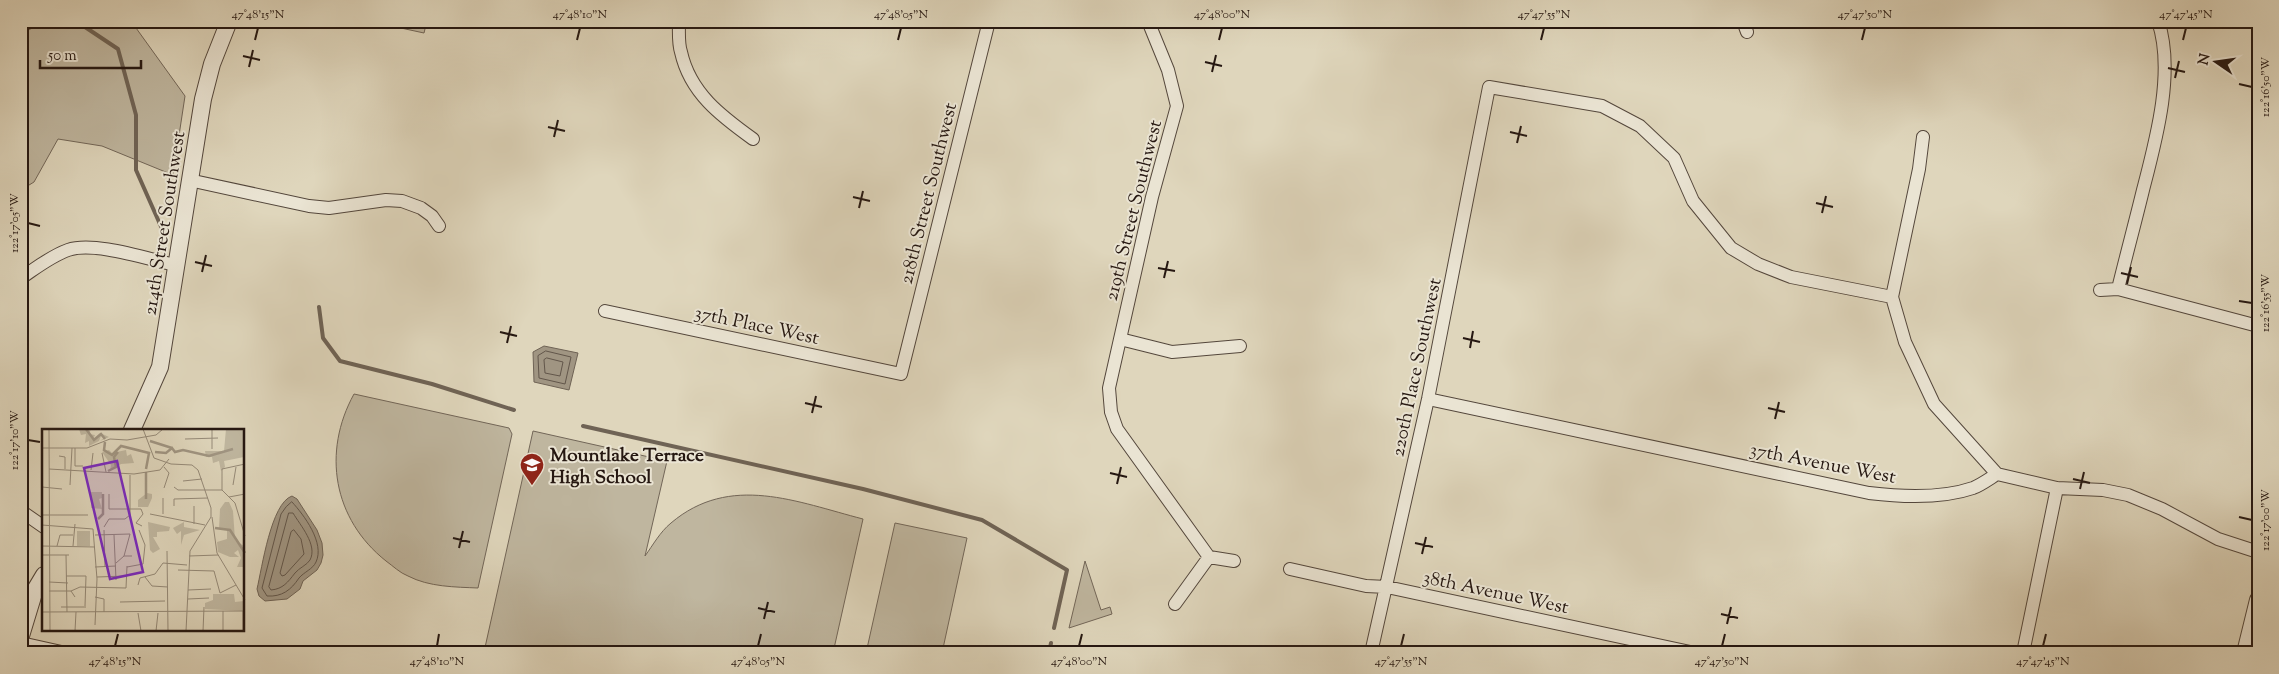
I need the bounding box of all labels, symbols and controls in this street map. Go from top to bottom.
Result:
text: 47°48'15"N [232,6,285,24]
text: 47°48'10"N [553,6,608,24]
text: 47°48'05"N [874,6,928,24]
text: 47°48'00"N [1194,6,1250,24]
text: 47°47'55"N [1518,6,1571,24]
text: 47°47'50"N [1838,6,1893,24]
text: 47°47'45"N [2159,6,2213,24]
scale bar [40,38,141,70]
north arrow [2192,38,2242,88]
text: 50 m [47,46,77,67]
text: N [2194,52,2216,67]
text: 122°16'50"W [2257,56,2275,117]
street label: 218th Street Southwest [894,99,965,287]
street label: 219th Street Southwest [1099,117,1170,304]
street label: 214th Street Southwest [138,129,193,317]
text: 122°17'05"W [6,192,24,253]
text: 122°16'55"W [2257,273,2275,332]
street label: 220th Place Southwest [1385,275,1450,459]
street label: 37th Place West [692,300,822,353]
text: 122°17'10"W [6,409,24,470]
inset map [42,429,245,632]
street label: 37th Avenue West [1747,437,1898,492]
place label: Mountlake Terrace High School [550,443,704,492]
school or university icon: Mountlake Terrace High School [519,452,545,486]
text: 122°17'00"W [2257,489,2275,551]
street label: 38th Avenue West [1420,565,1571,622]
text: 47°48'15"N [89,653,142,671]
text: 47°48'10"N [410,653,465,671]
text: 47°48'05"N [731,653,785,671]
text: 47°48'00"N [1051,653,1107,671]
text: 47°47'55"N [1375,653,1428,671]
text: 47°47'50"N [1695,653,1750,671]
text: 47°47'45"N [2016,653,2070,671]

